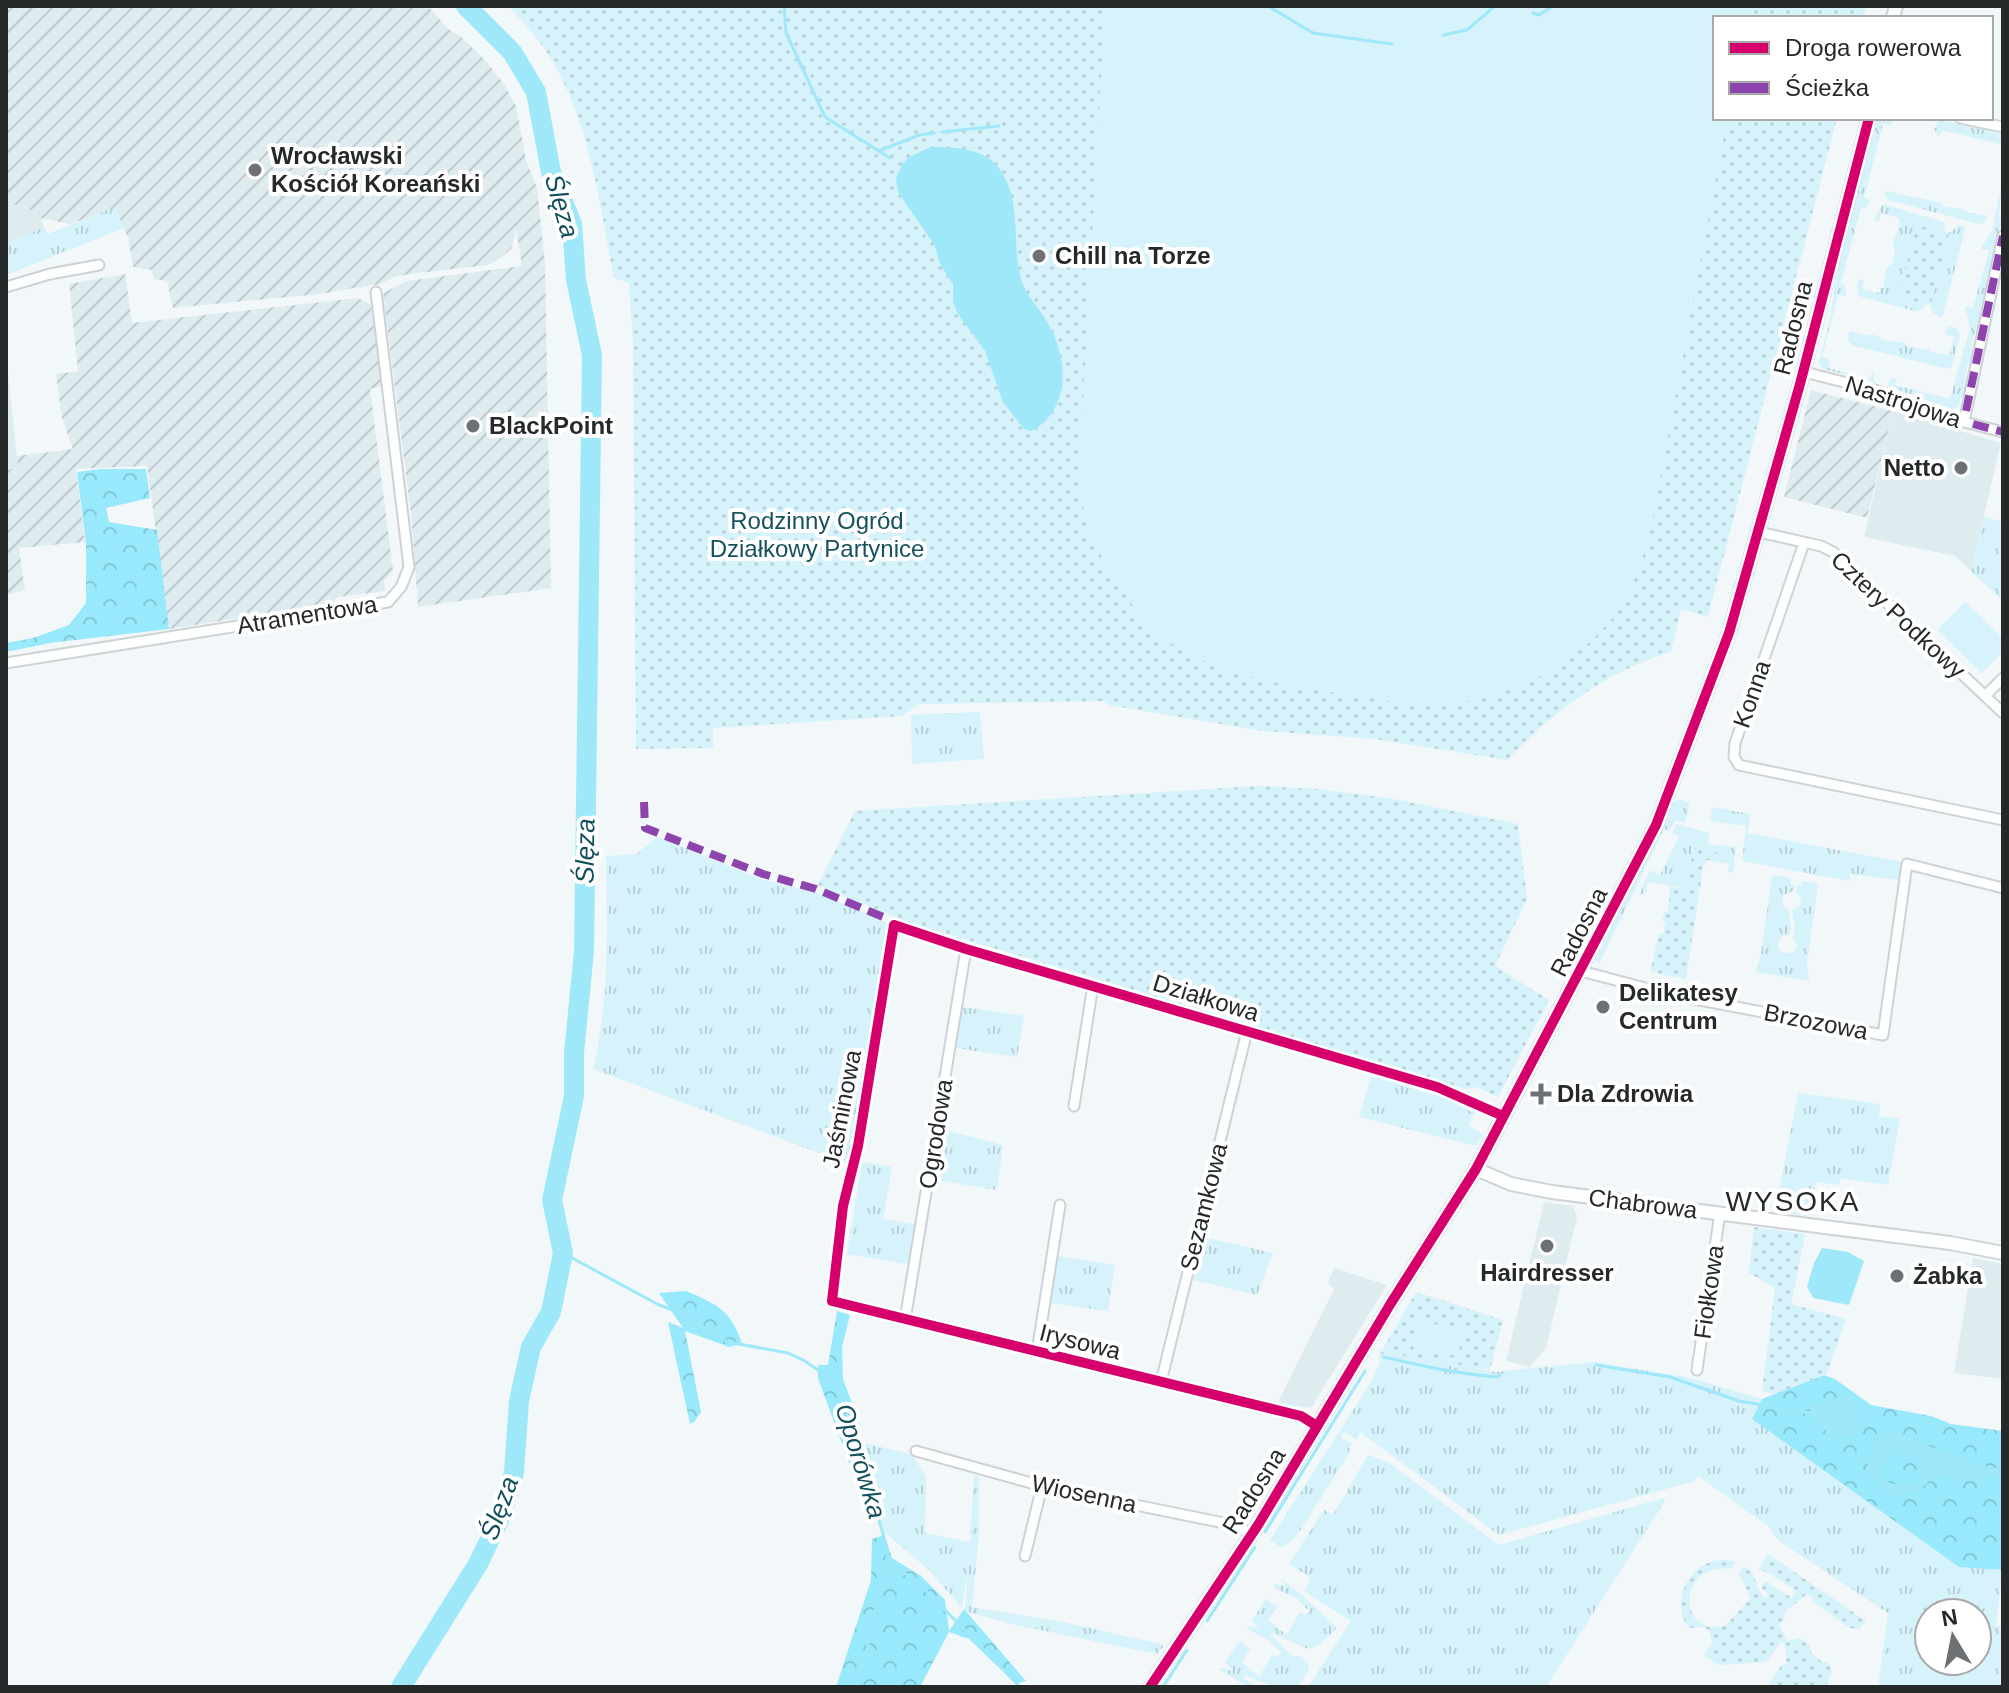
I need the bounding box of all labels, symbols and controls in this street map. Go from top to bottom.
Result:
legend [1713,16,1993,120]
text: Droga rowerowa [1785,34,1962,61]
text: Ścieżka [1785,74,1870,101]
place label: Wrocławski Kościół Koreański [271,142,480,197]
marker: Wrocławski Kościół Koreański [246,161,264,179]
water label: Ślęza [539,171,585,241]
place label: Chill na Torze [1055,242,1211,269]
marker: Chill na Torze [1030,247,1048,265]
street label: Radosna [1768,277,1817,378]
street label: Nastrojowa [1842,370,1965,433]
place label: BlackPoint [489,412,613,439]
marker: BlackPoint [464,417,482,435]
place label: Netto [1884,454,1945,481]
marker: Netto [1952,459,1970,477]
park label: Rodzinny Ogród Działkowy Partynice [710,507,924,562]
street label: Cztery Podkowy [1826,546,1971,684]
street label: Atramentowa [235,590,380,639]
street label: Konna [1727,656,1776,731]
water label: Ślęza [569,818,601,884]
street label: Radosna [1545,882,1613,981]
street label: Działkowa [1150,969,1263,1027]
place label: Delikatesy Centrum [1619,979,1738,1034]
marker: Delikatesy Centrum [1594,998,1612,1016]
street label: Brzozowa [1762,998,1871,1045]
street label: Jaśminowa [817,1047,866,1170]
street label: Ogrodowa [914,1076,958,1191]
place label: Dla Zdrowia [1557,1080,1694,1107]
marker: Dla Zdrowia [1532,1085,1550,1103]
street label: Sezamkowa [1175,1140,1233,1274]
street label: Chabrowa [1587,1183,1700,1224]
district label: WYSOKA [1726,1186,1860,1217]
marker: Hairdresser [1538,1237,1556,1255]
street label: Fiołkowa [1689,1243,1729,1341]
place label: Hairdresser [1480,1259,1614,1286]
place label: Żabka [1913,1262,1983,1289]
marker: Żabka [1888,1267,1906,1285]
street label: Irysowa [1037,1318,1124,1365]
water label: Oporówka [829,1400,893,1522]
street label: Radosna [1217,1442,1291,1539]
street label: Wiosenna [1029,1469,1140,1518]
water label: Ślęza [474,1472,524,1544]
north arrow [1913,1597,1993,1677]
text: N [1940,1604,1960,1631]

